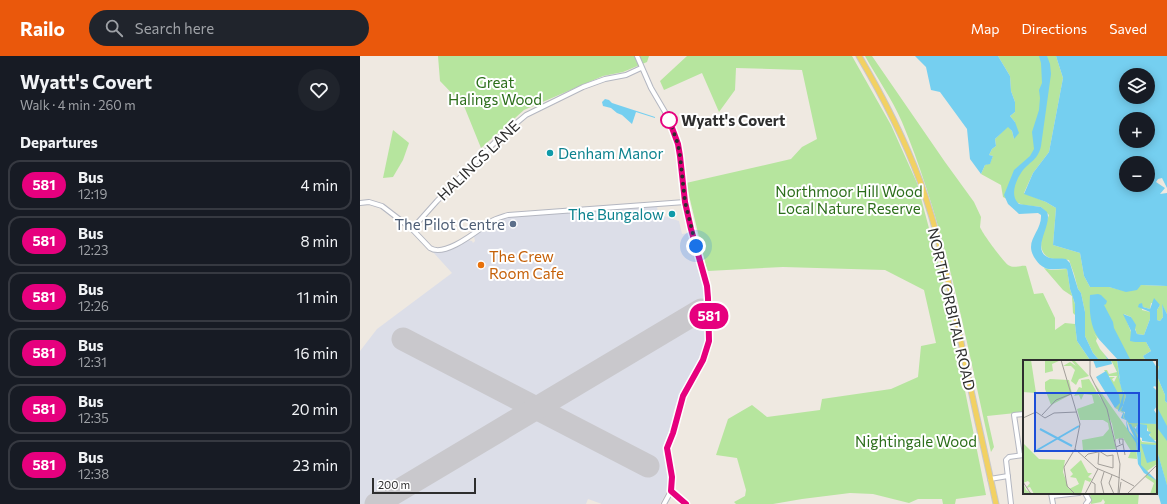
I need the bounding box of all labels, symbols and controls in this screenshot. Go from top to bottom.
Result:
search box [89,10,369,46]
text: Railo [20,17,65,40]
icon: search [103,17,125,39]
text: Search here [135,19,214,37]
text: Map [971,20,1000,37]
text: Directions [1022,20,1087,37]
text: Saved [1109,20,1147,37]
map controls [1119,68,1155,192]
button: layers [1119,68,1155,104]
button: heart [298,69,340,111]
text: Wyatt's Covert [20,70,152,93]
park label: Great Halings Wood [448,73,542,108]
text: Walk · 4 min · 260 m [20,97,136,113]
marker: Wyatt's Covert [660,111,678,129]
place label: Wyatt's Covert [681,111,785,129]
button: + [1119,112,1155,148]
street label: HALINGS LANE [433,116,523,204]
text: Departures [20,133,98,151]
place label: Denham Manor [558,144,664,162]
marker: Denham Manor [545,148,555,158]
button: − [1119,156,1155,192]
text: Bus [78,168,103,186]
text: 581 [32,176,56,193]
text: 4 min [301,176,338,194]
park label: Northmoor Hill Wood Local Nature Reserve [775,182,923,217]
text: 12:19 [78,186,107,202]
place label: The Bungalow [568,205,664,223]
marker: The Bungalow [667,209,677,219]
place label: The Pilot Centre [394,215,505,233]
marker: The Pilot Centre [508,219,518,229]
text: Bus [78,224,103,242]
street label: NORTH ORBITAL ROAD [925,226,979,392]
text: 581 [32,232,56,249]
text: 8 min [300,232,338,250]
your location [686,236,706,256]
text: 12:23 [78,242,108,258]
place label: The Crew Room Cafe [489,247,564,282]
marker: The Crew Room Cafe [476,260,486,270]
text: Bus [78,280,103,298]
text: 581 [32,288,56,305]
text: 11 min [297,288,338,306]
text: 12:26 [78,298,109,314]
line badge: 581 [686,303,732,329]
text: 581 [697,307,721,324]
text: Bus [78,336,103,354]
text: 581 [32,344,56,361]
text: 16 min [294,344,338,362]
text: 12:31 [78,354,107,370]
inset map [1023,360,1157,494]
text: Bus [78,392,103,410]
text: 581 [32,400,56,417]
text: 20 min [292,400,338,418]
text: 12:35 [78,410,109,426]
park label: Nightingale Wood [855,432,977,450]
text: Bus [78,448,103,466]
text: 581 [32,456,56,473]
text: 23 min [293,456,338,474]
text: 12:38 [78,466,109,482]
scale bar [372,476,476,495]
text: 200 m [378,478,410,491]

